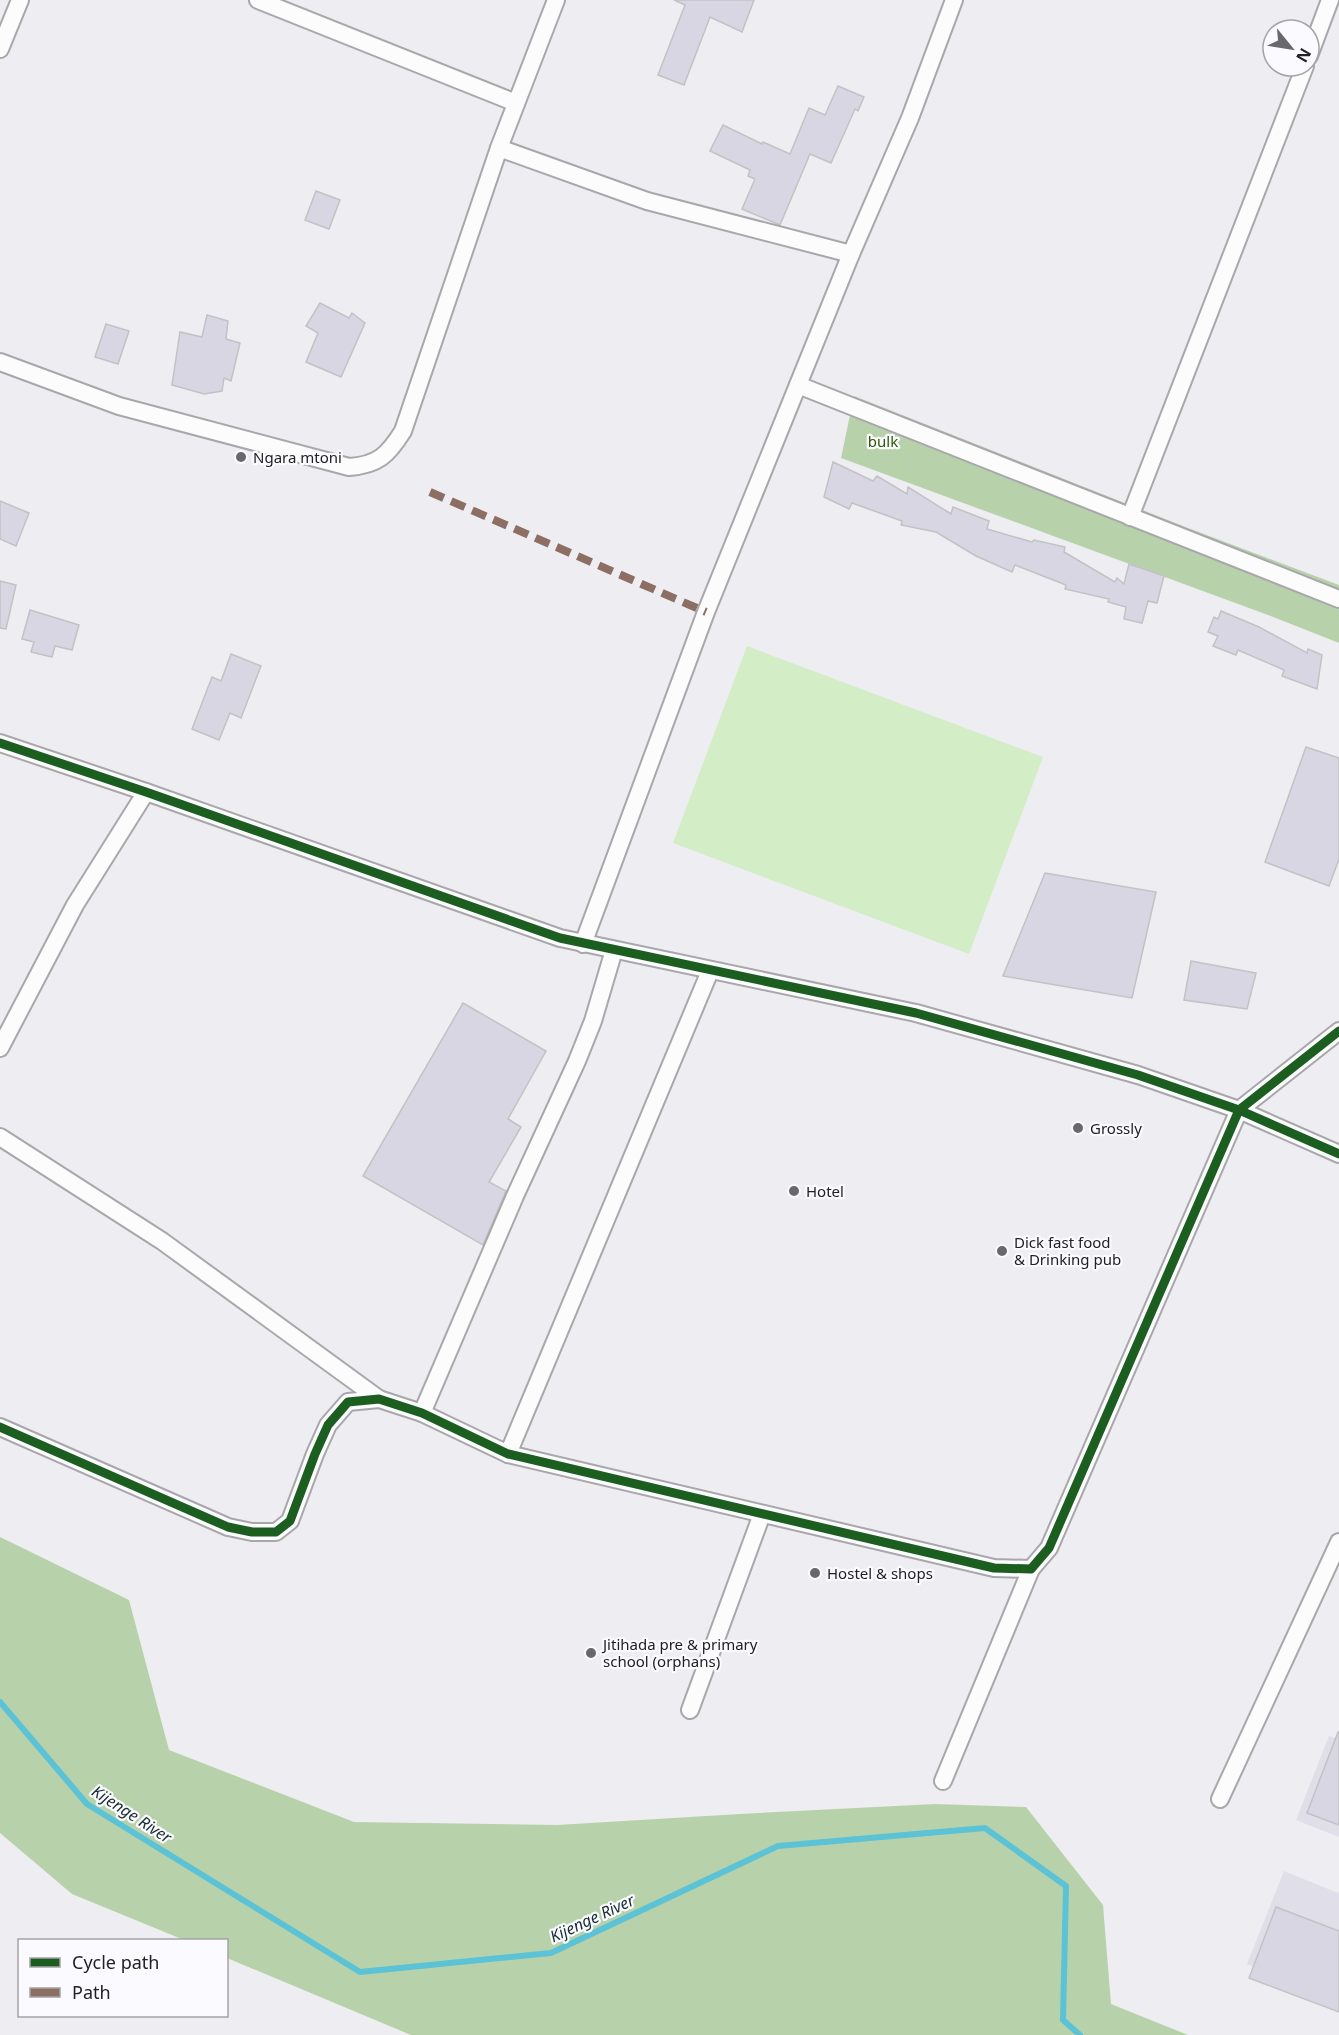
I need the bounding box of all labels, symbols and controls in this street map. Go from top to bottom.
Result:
north arrow [1261,18,1321,78]
text: N [1291,44,1317,67]
park label: bulk [868,431,898,451]
place label: Ngara mtoni [253,447,342,467]
marker: Ngara mtoni [234,450,248,464]
place label: Grossly [1090,1118,1142,1138]
marker: Grossly [1071,1121,1085,1135]
place label: Hotel [806,1181,844,1201]
marker: Hotel [787,1184,801,1198]
place label: Dick fast food & Drinking pub [1014,1232,1121,1269]
marker: Dick fast food & Drinking pub [995,1244,1009,1258]
place label: Hostel & shops [827,1563,933,1583]
marker: Hostel & shops [808,1566,822,1580]
place label: Jitihada pre & primary school (orphans) [601,1634,758,1671]
marker: Jitihada pre & primary school (orphans) [584,1646,598,1660]
water label: Kijenge River [88,1780,177,1848]
water label: Kijenge River [546,1889,638,1947]
legend [18,1939,228,2017]
text: Cycle path [72,1950,159,1974]
text: Path [72,1980,111,2004]

